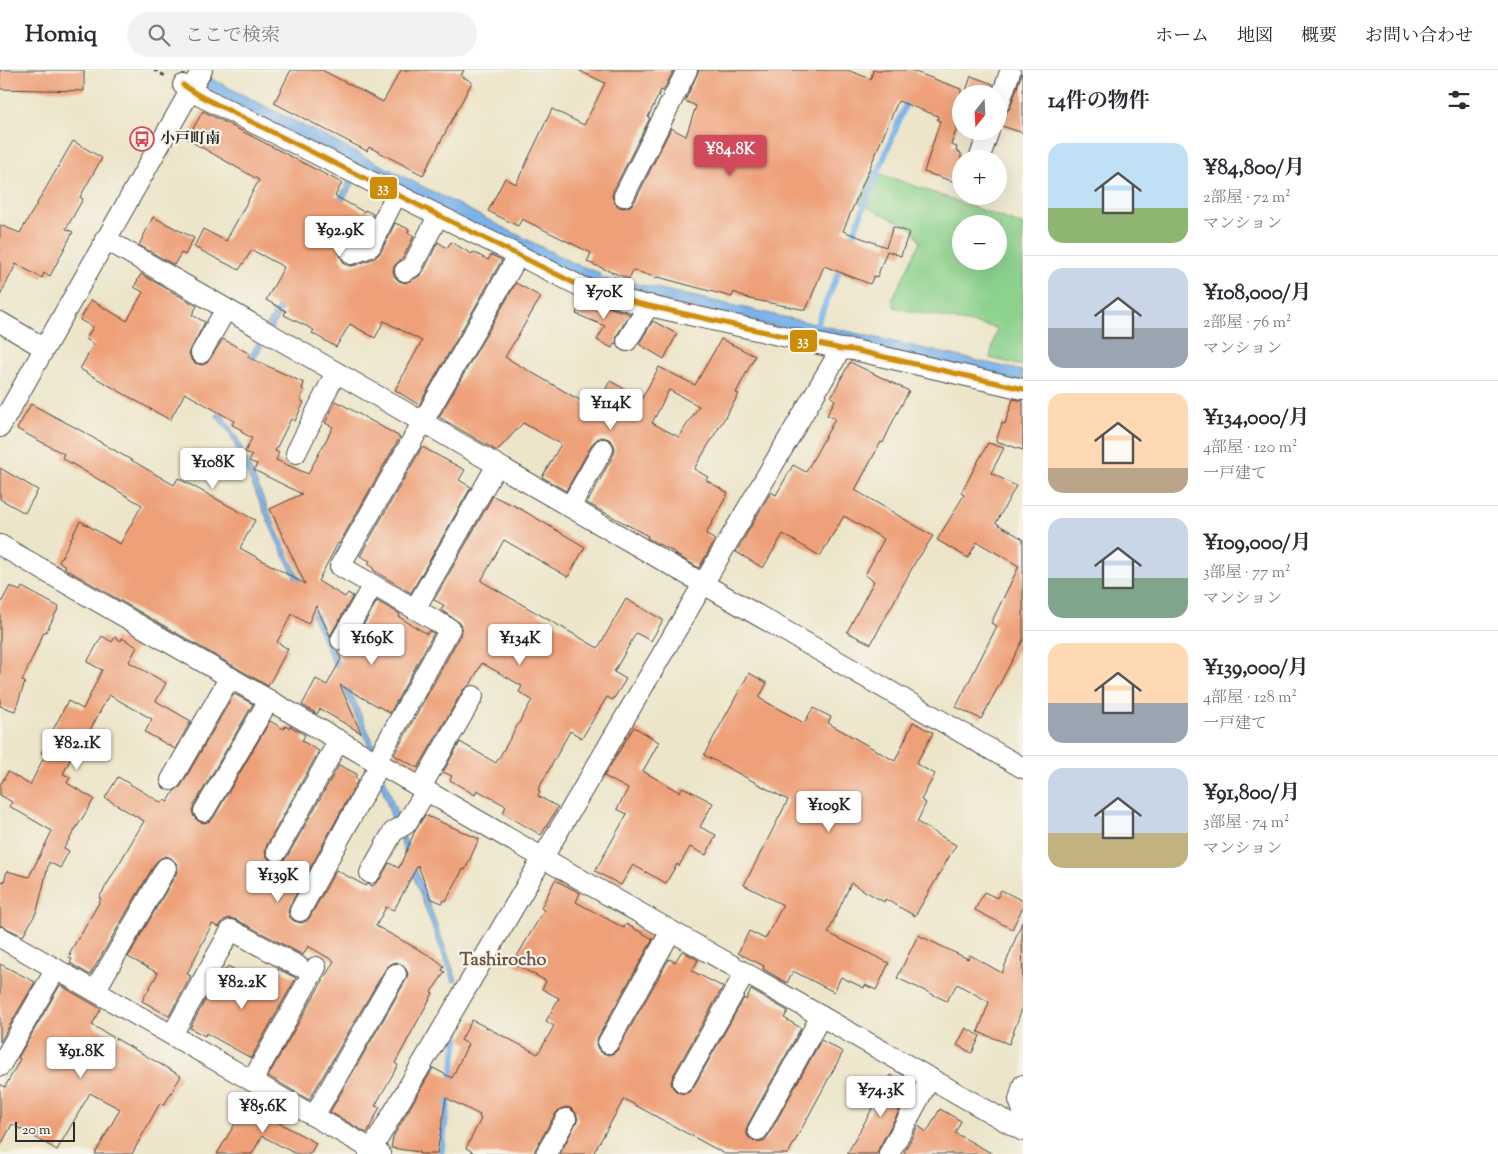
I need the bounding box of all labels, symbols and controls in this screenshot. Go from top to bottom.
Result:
search box [127,12,477,57]
text: Homiq [25,18,97,52]
icon: search [145,21,173,49]
text: ここで検索 [185,23,280,50]
text: ホーム [1155,24,1209,50]
text: 地図 [1237,24,1273,50]
text: 概要 [1301,24,1337,50]
text: お問い合わせ [1365,24,1473,50]
north arrow [952,85,1008,140]
map controls [952,85,1007,270]
icon: filters [1445,86,1473,114]
text: 14件の物件 [1048,87,1150,117]
bus stop icon: 小戸町南 [129,126,155,152]
place label: 小戸町南 [160,129,220,150]
pin: ¥84.8K [689,134,771,177]
text: ¥84.8K [705,139,755,162]
button: + [952,150,1007,205]
text: ¥84,800/月 [1203,154,1305,184]
icon: home [1088,163,1148,223]
line badge: 33 [369,176,398,200]
text: 33 [377,179,389,199]
text: 2部屋 · 72 m² [1203,187,1291,210]
text: マンション [1203,213,1282,236]
button: − [952,215,1007,270]
pin: ¥92.9K [299,216,381,258]
text: ¥92.9K [316,220,364,243]
pin: ¥70K [574,278,634,320]
text: ¥108,000/月 [1203,279,1312,309]
text: ¥70K [585,282,623,305]
icon: home [1088,288,1148,348]
text: 2部屋 · 76 m² [1203,312,1291,335]
line badge: 33 [789,329,818,353]
text: 33 [797,332,809,352]
text: マンション [1203,338,1282,361]
pin: ¥114K [576,388,646,431]
text: ¥114K [591,393,631,416]
text: ¥134,000/月 [1203,404,1309,434]
icon: home [1088,413,1148,473]
text: 4部屋 · 120 m² [1203,437,1297,460]
pin: ¥108K [178,448,248,490]
text: ¥108K [191,452,235,475]
text: 一戸建て [1203,463,1267,486]
text: ¥109,000/月 [1203,529,1311,559]
icon: home [1088,538,1148,598]
text: 3部屋 · 77 m² [1203,562,1290,585]
text: マンション [1203,588,1282,611]
pin: ¥169K [337,624,407,666]
pin: ¥134K [485,624,555,666]
text: ¥169K [350,628,394,651]
text: ¥134K [499,628,541,651]
text: ¥139,000/月 [1203,654,1309,684]
icon: home [1088,663,1148,723]
text: 4部屋 · 128 m² [1203,687,1297,710]
text: 一戸建て [1203,713,1267,736]
pin: ¥82.1K [36,728,118,771]
text: ¥82.1K [53,733,101,756]
text: ¥91,800/月 [1203,779,1300,809]
icon: home [1088,788,1148,848]
pin: ¥109K [794,790,864,833]
text: ¥109K [807,795,851,818]
text: 3部屋 · 74 m² [1203,812,1289,835]
text: マンション [1203,838,1282,861]
pin: ¥139K [243,860,313,903]
text: ¥139K [257,865,299,888]
district label: Tashirocho [460,948,547,974]
pin: ¥82.2K [201,968,283,1010]
text: ¥82.2K [217,972,267,995]
pin: ¥91.8K [40,1036,122,1079]
text: ¥91.8K [58,1041,104,1064]
pin: ¥74.3K [840,1076,922,1118]
text: ¥74.3K [857,1080,905,1103]
pin: ¥85.6K [222,1092,304,1134]
text: ¥85.6K [239,1096,287,1119]
scale bar [15,1119,75,1142]
text: 20 m [22,1121,51,1141]

